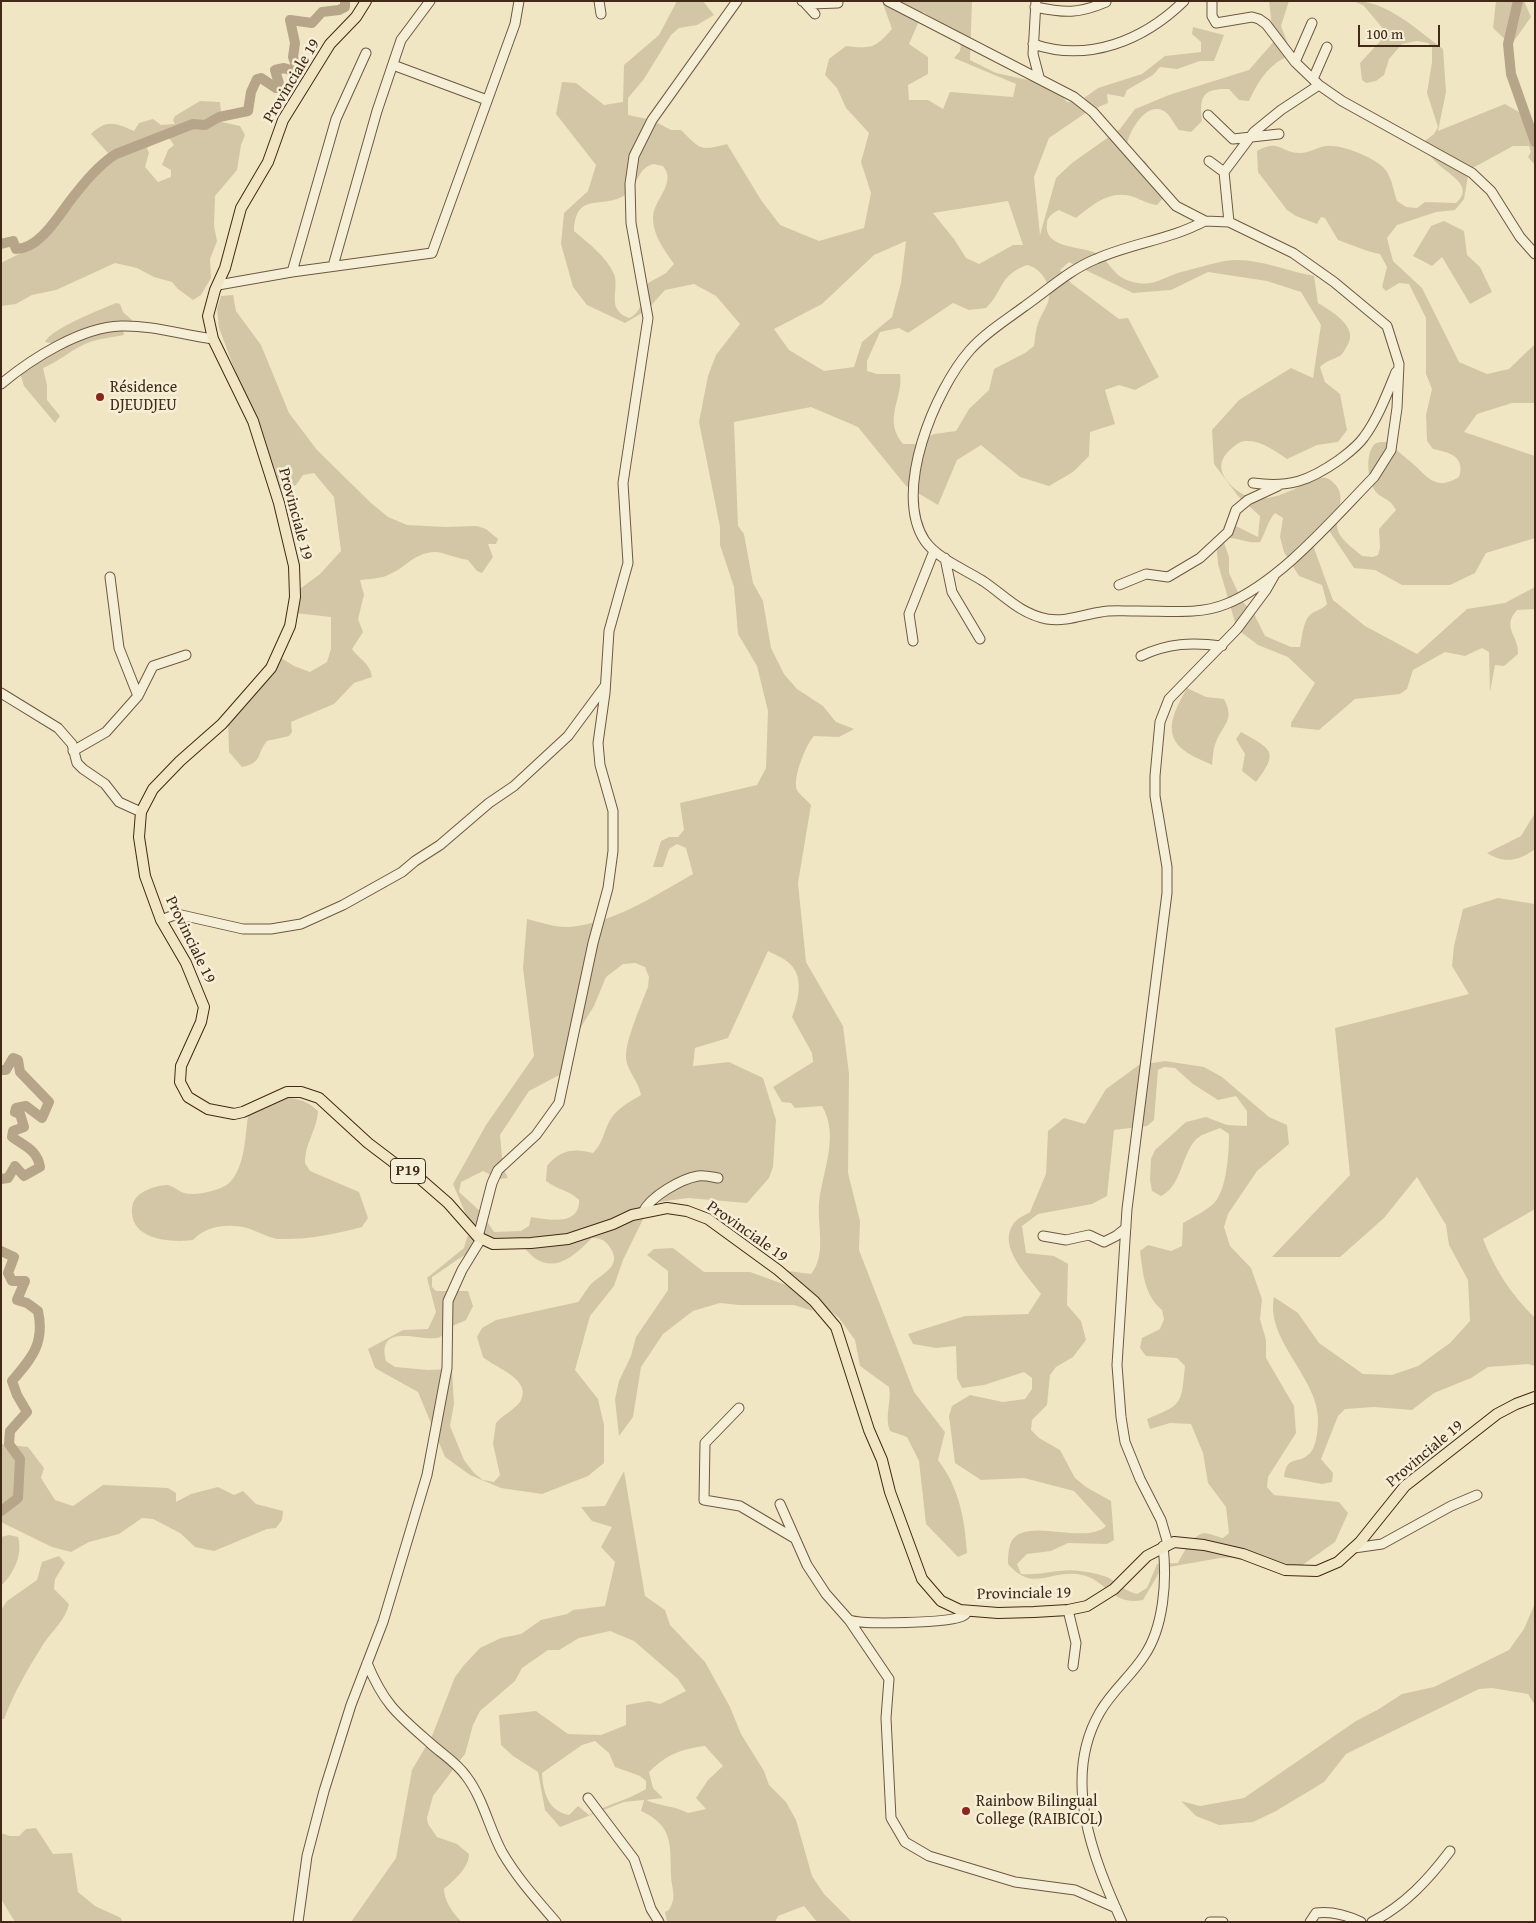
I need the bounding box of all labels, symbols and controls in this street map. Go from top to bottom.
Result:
scale bar [1361,15,1444,47]
text: 100 m [1366,23,1403,44]
street label: Provinciale 19 [259,36,325,126]
place label: Résidence DJEUDJEU [110,378,177,416]
marker: Résidence DJEUDJEU [94,391,106,403]
street label: Provinciale 19 [274,466,316,562]
street label: Provinciale 19 [161,893,219,987]
road number: P19 [390,1158,426,1184]
street label: Provinciale 19 [703,1197,791,1267]
street label: Provinciale 19 [1383,1416,1467,1492]
street label: Provinciale 19 [977,1584,1071,1604]
place label: Rainbow Bilingual College (RAIBICOL) [976,1792,1103,1830]
marker: Rainbow Bilingual College (RAIBICOL) [960,1805,972,1817]

